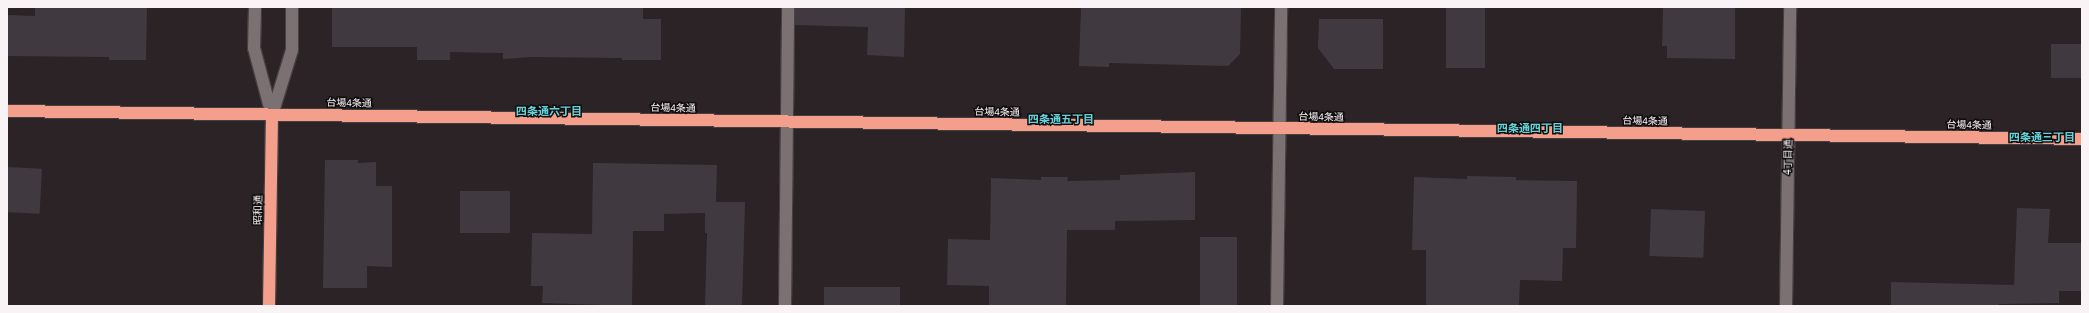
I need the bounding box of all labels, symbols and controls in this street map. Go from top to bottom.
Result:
street label: 台場4条通 [326,97,372,109]
street label: 台場4条通 [650,102,696,114]
district label: 四条通六丁目 [516,104,582,118]
street label: 台場4条通 [974,106,1020,118]
street label: 台場4条通 [1298,111,1344,123]
district label: 四条通五丁目 [1028,112,1094,126]
street label: 台場4条通 [1622,115,1668,127]
street label: 台場4条通 [1946,119,1992,131]
district label: 四条通四丁目 [1497,121,1563,135]
district label: 四条通三丁目 [2009,130,2075,144]
street label: 4丁目通 [1782,139,1794,175]
street label: 昭和通 [252,195,264,225]

